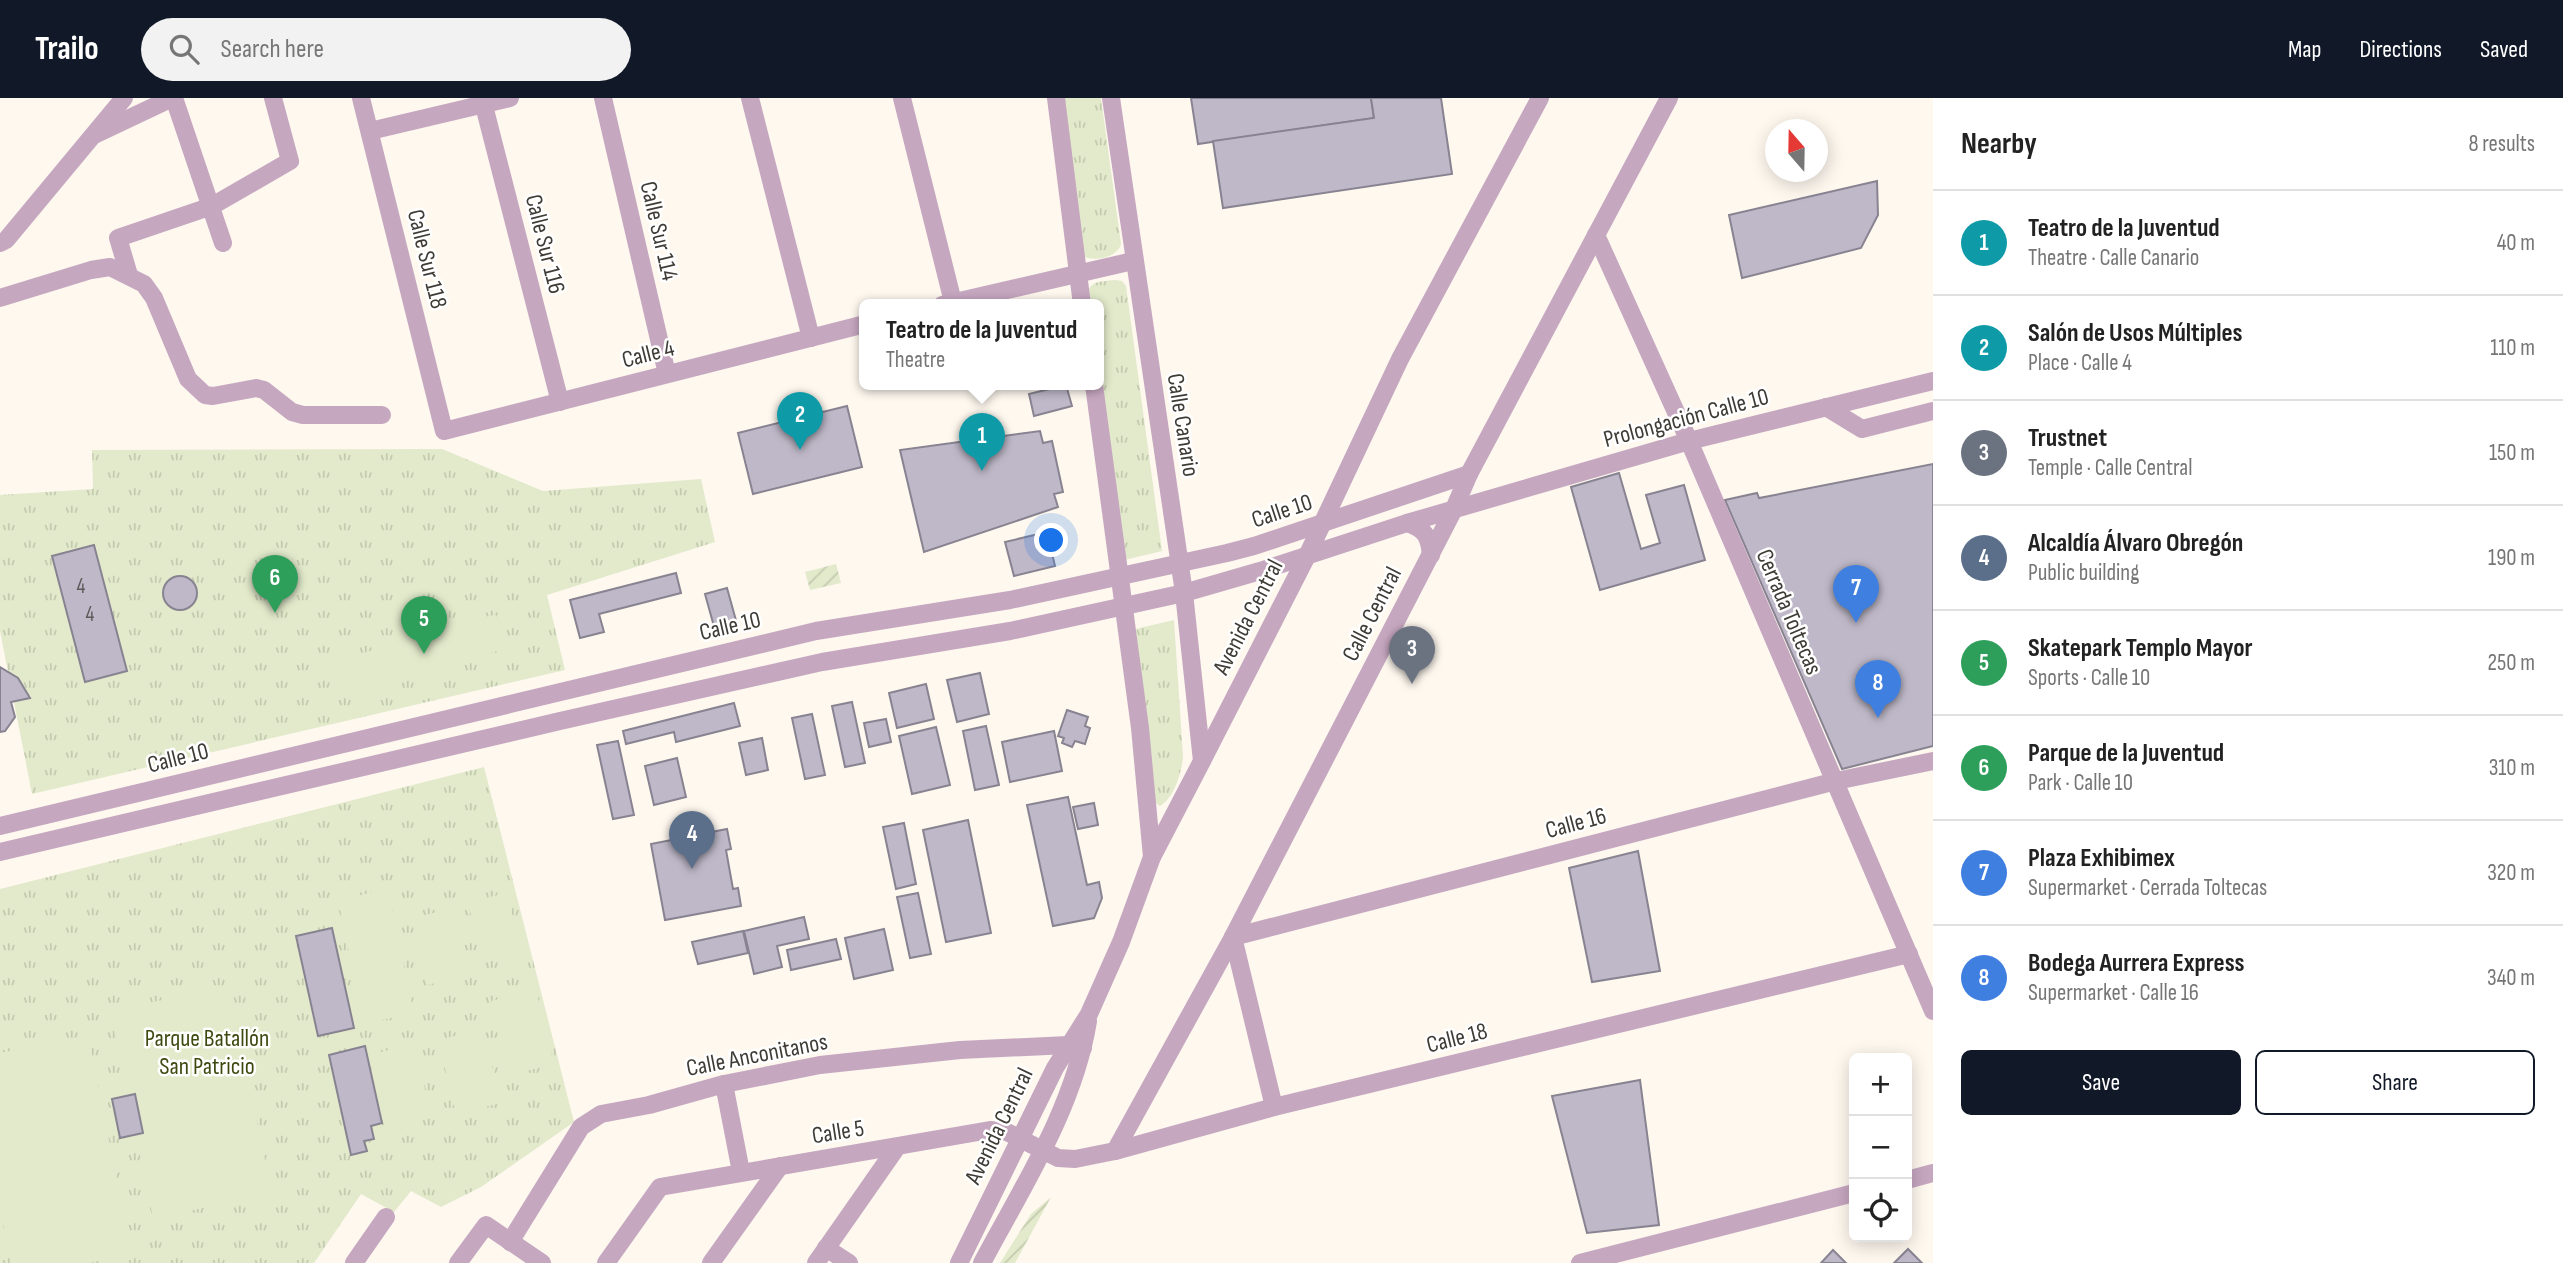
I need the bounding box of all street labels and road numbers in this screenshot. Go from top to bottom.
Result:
street label: Calle Sur 114 [634,179,684,283]
street label: Calle Sur 116 [519,191,571,297]
street label: Calle Sur 118 [401,206,453,312]
street label: Calle 4 [619,334,677,374]
street label: Calle Canario [1161,371,1205,479]
street label: Prolongación Calle 10 [1600,382,1772,454]
street label: Calle 10 [1248,488,1316,534]
street label: Cerrada Toltecas [1750,545,1828,679]
street label: Avenida Central [1206,554,1289,680]
street label: Calle Central [1336,562,1408,666]
street label: Calle 10 [697,605,763,647]
street label: Calle 10 [144,736,212,780]
street label: Calle 16 [1542,801,1610,845]
street label: Calle 18 [1424,1016,1490,1060]
street label: Calle Anconitanos [684,1027,830,1083]
street label: Avenida Central [958,1063,1040,1190]
street label: Calle 5 [810,1114,866,1150]

